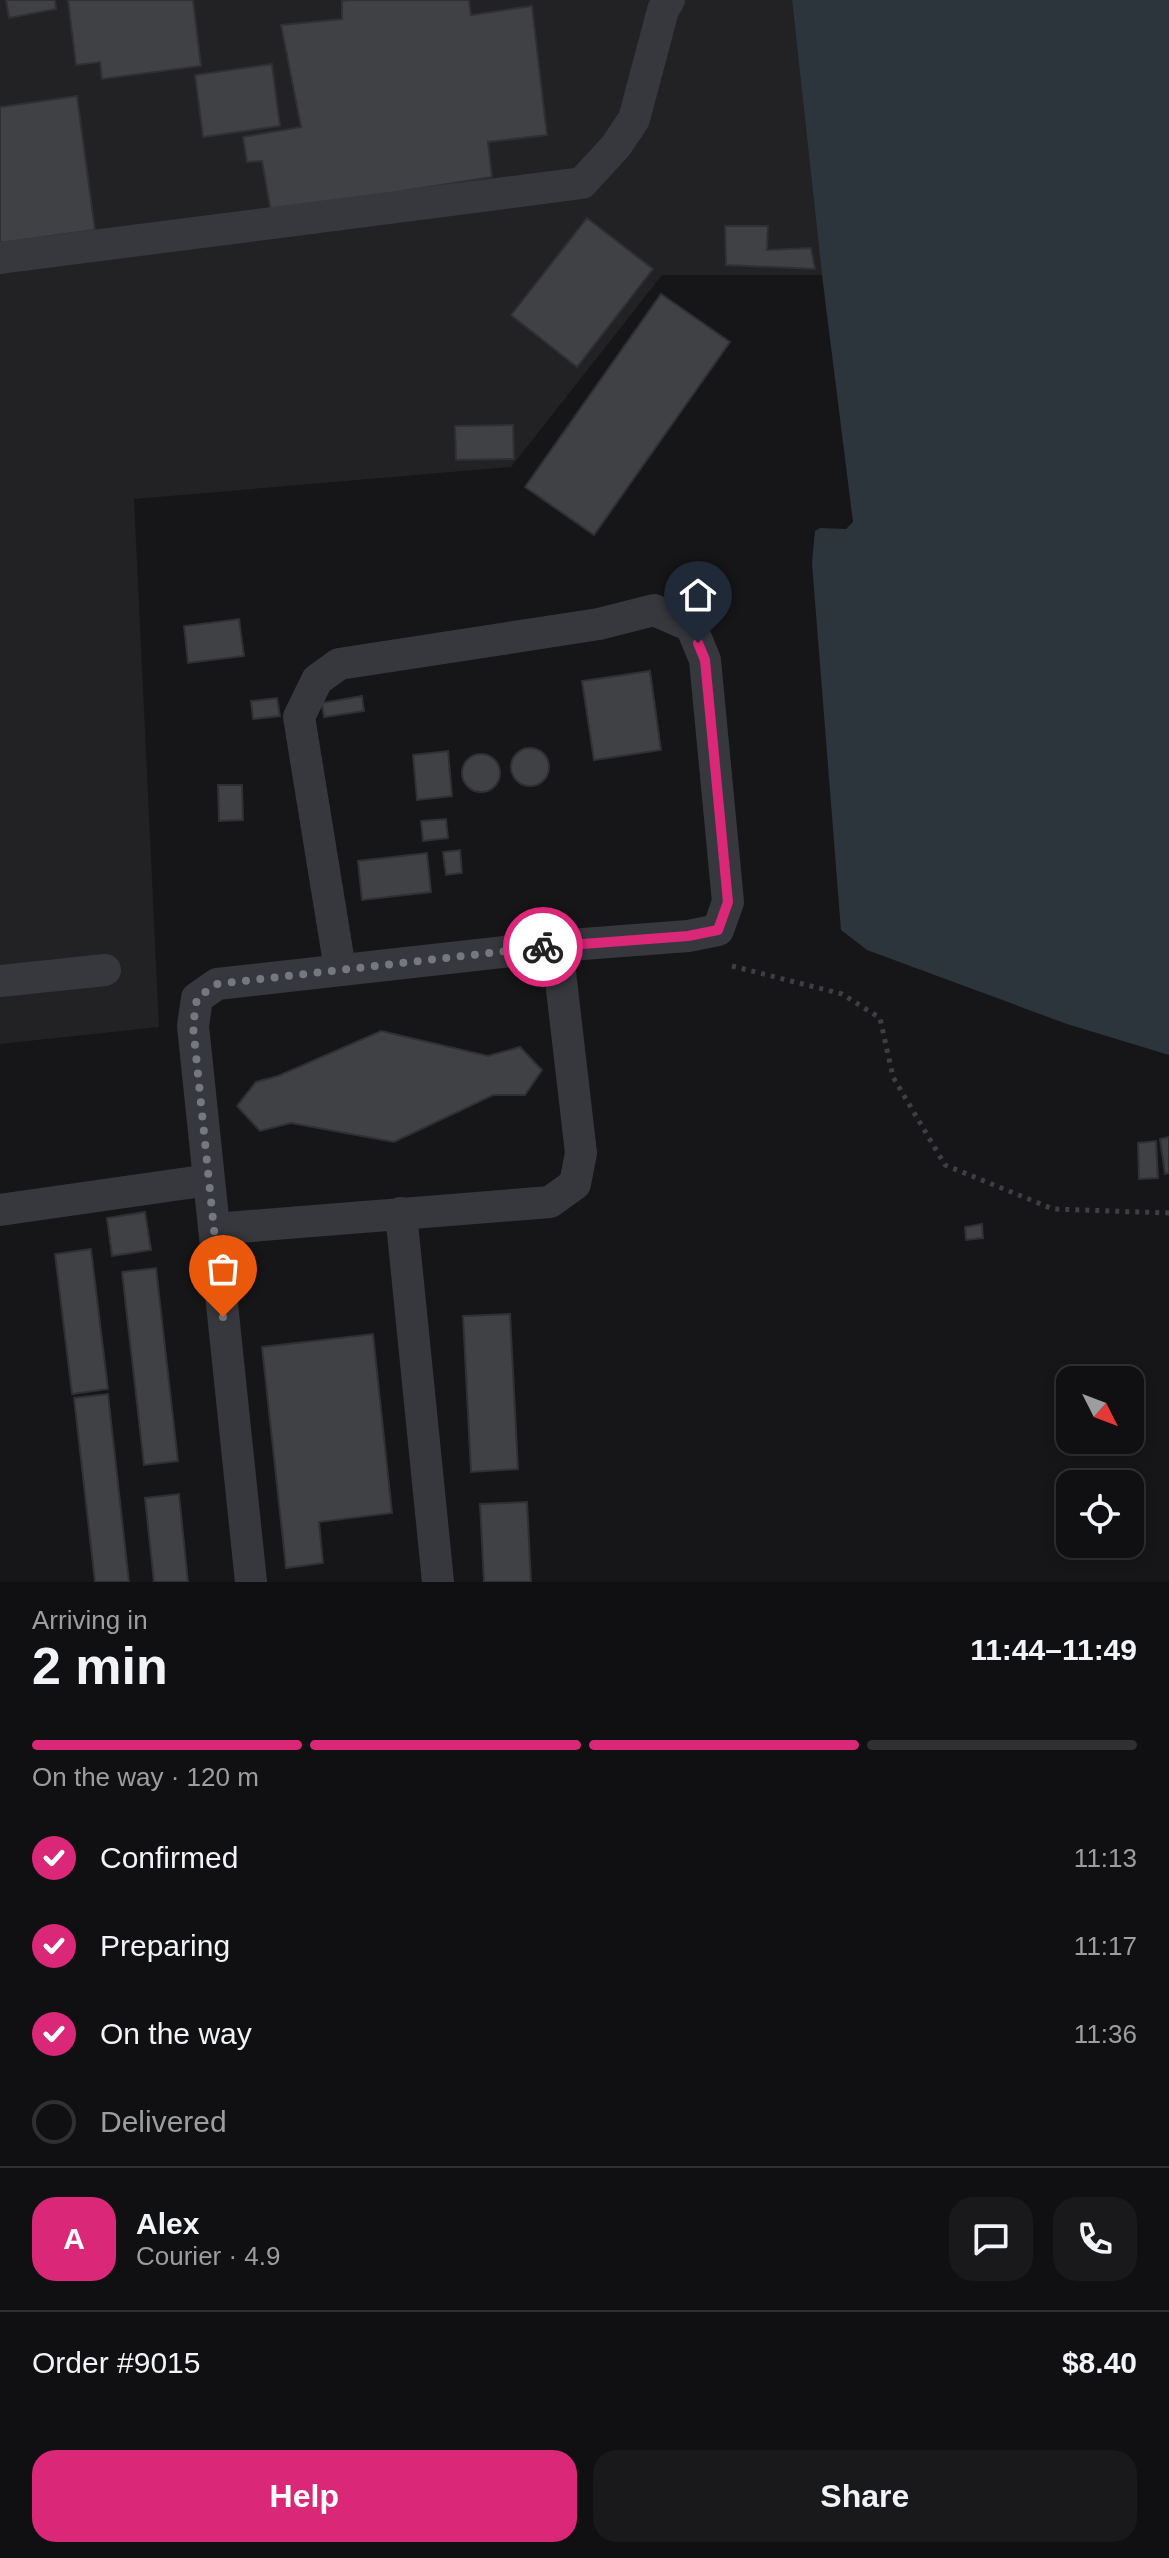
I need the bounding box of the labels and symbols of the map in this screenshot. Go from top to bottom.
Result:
pin [664,561,732,643]
courier [503,907,583,987]
pin [189,1235,257,1317]
north arrow [1056,1366,1144,1454]

